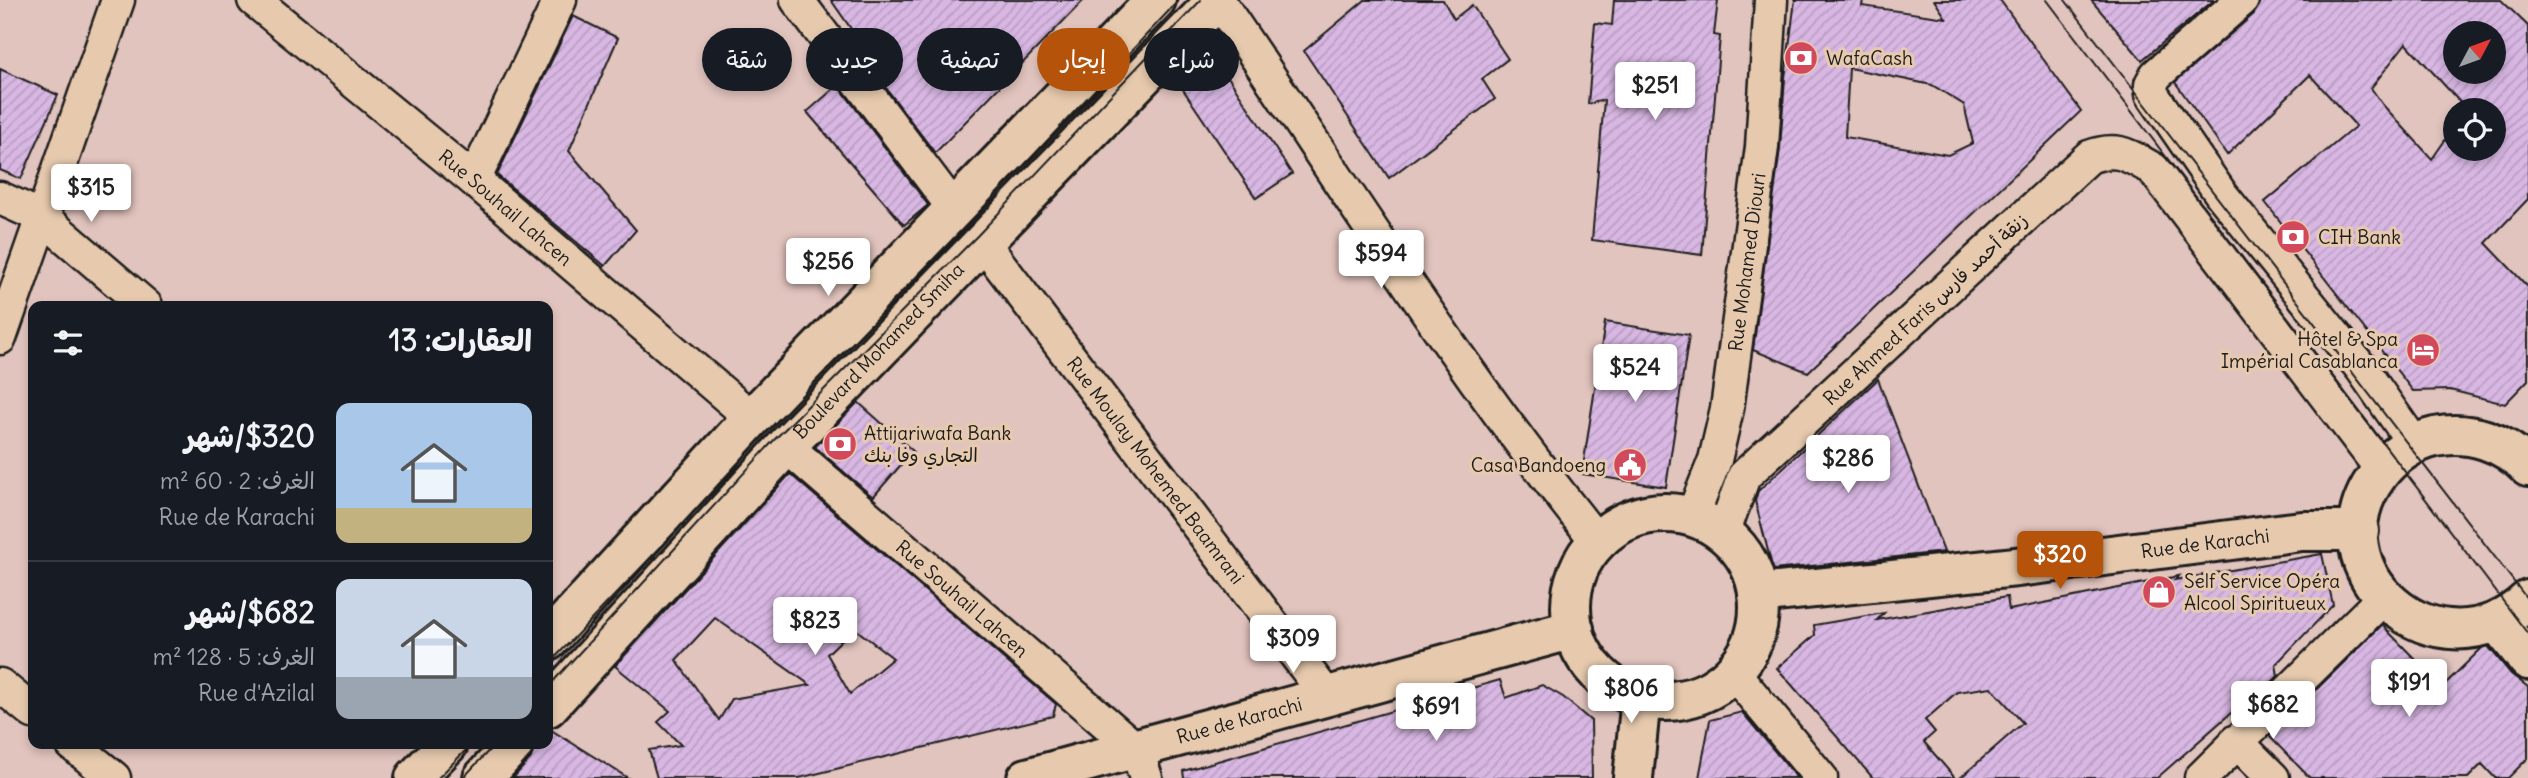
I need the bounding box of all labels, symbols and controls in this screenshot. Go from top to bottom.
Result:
north arrow [2443,21,2506,84]
map controls [2443,21,2506,161]
chip: شقة [702,28,792,91]
chip: جديد [806,28,903,91]
chip: تصفية [917,28,1023,91]
chip: إيجار [1037,28,1130,91]
chip: شراء [1144,28,1239,91]
bank icon: WafaCash [1782,39,1820,77]
place label: WafaCash [1826,46,1913,70]
pin: $251 [1614,62,1696,122]
text: $251 [1631,70,1679,99]
button: locate [2443,98,2506,161]
street label: Rue Souhail Lahcen [434,144,577,271]
pin: $315 [50,164,132,224]
street label: Rue Mohamed Diouri [1723,171,1770,353]
text: $315 [67,172,115,201]
street label: Rue Ahmed Faris زنقة أحمد فارس [1818,208,2032,410]
bank icon: CIH Bank [2274,218,2312,256]
place label: CIH Bank [2318,225,2401,249]
pin: $594 [1340,230,1422,290]
pin: $256 [787,238,869,298]
text: $594 [1355,238,1407,267]
text: $256 [802,246,854,275]
street label: Boulevard Mohamed Smiha [788,257,969,444]
text: العقارات: 13 [389,321,532,359]
icon: filters [49,324,87,362]
place label: Hôtel & Spa Impérial Casablanca [2221,327,2398,373]
hotel icon: Hôtel & Spa Impérial Casablanca [2404,331,2442,369]
pin: $524 [1594,344,1676,404]
street label: Rue Moulay Mohemed Baamrani [1062,352,1250,589]
text: $524 [1609,352,1661,381]
text: $320/شهر [184,417,315,455]
place label: Attijariwafa Bank التجاري وفا بنك [864,421,1012,470]
bank icon: Attijariwafa Bank التجاري وفا بنك [821,425,859,463]
icon: home [392,431,476,515]
pin: $286 [1807,435,1889,495]
text: $286 [1822,443,1874,472]
public building icon: Casa Bandoeng [1611,446,1649,484]
place label: Casa Bandoeng [1471,453,1606,477]
text: الغرف: 2 · 60 m² [160,466,315,495]
text: Rue de Karachi [159,502,315,531]
street label: Rue de Karachi [2139,523,2271,563]
pin: $320 [2019,532,2101,591]
street label: Rue Souhail Lahcen [891,535,1033,663]
text: $320 [2033,539,2087,568]
place label: Self Service Opéra Alcool Spiritueux [2184,569,2340,615]
shop icon: Self Service Opéra Alcool Spiritueux [2140,573,2178,611]
text: $682/شهر [187,593,315,631]
pin: $823 [774,598,856,657]
text: $823 [789,605,841,634]
icon: home [392,607,476,691]
pin: $309 [1252,616,1334,675]
text: $309 [1266,623,1320,652]
text: الغرف: 5 · 128 m² [153,642,315,671]
pin: $191 [2368,660,2450,719]
pin: $806 [1590,666,1672,725]
text: $191 [2387,667,2431,696]
text: $806 [1604,673,1658,702]
text: Rue d'Azilal [198,678,315,707]
pin: $682 [2232,682,2314,741]
pin: $691 [1395,684,1477,743]
text: $682 [2247,689,2299,718]
text: $691 [1412,691,1460,720]
street label: Rue de Karachi [1174,692,1305,749]

